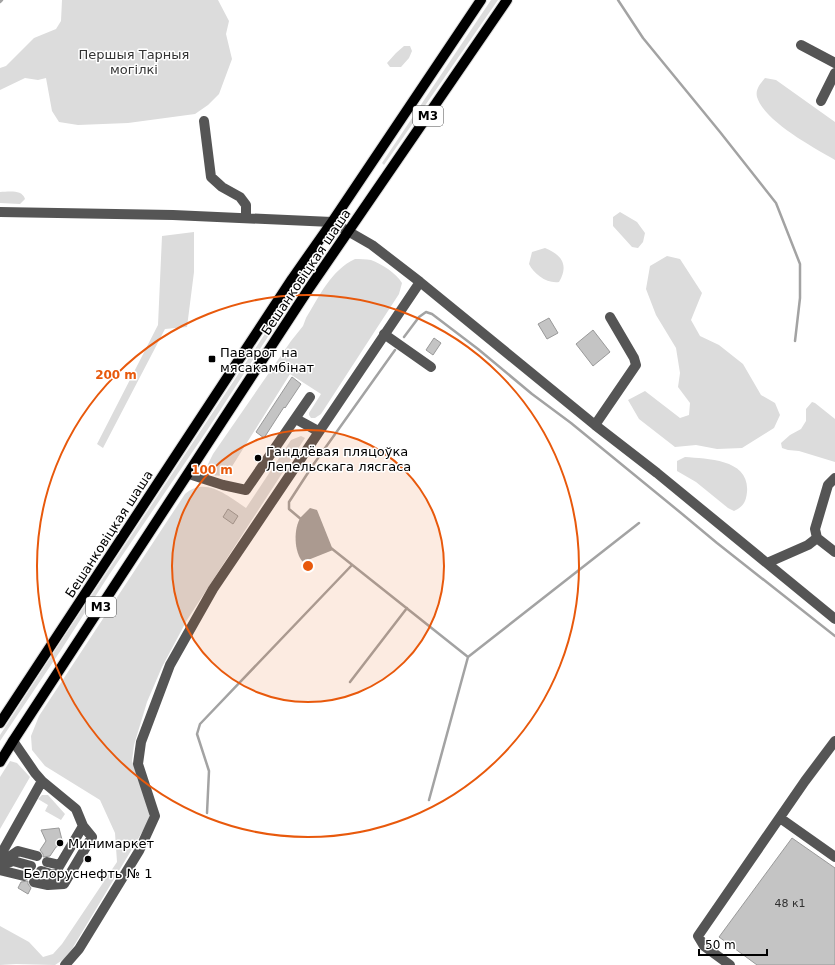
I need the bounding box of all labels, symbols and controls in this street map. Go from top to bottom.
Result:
park label: Першыя Тарныя могілкі [79,47,189,77]
road number: М3 [413,106,443,126]
street label: Бешанковіцкая шаша [258,206,354,338]
place label: Паварот на мясакамбінат [220,345,314,375]
marker: Паварот на мясакамбінат [207,354,217,364]
text: 200 m [95,368,137,382]
place label: Гандлёвая пляцоўка Лепельскага лясгаса [266,444,411,474]
marker: Гандлёвая пляцоўка Лепельскага лясгаса [253,453,263,463]
text: 100 m [191,463,233,477]
street label: Бешанковіцкая шаша [62,468,156,600]
centre of rings [301,559,315,573]
road number: М3 [86,597,116,617]
place label: Минимаркет [68,836,154,851]
marker: Минимаркет [55,838,65,848]
marker: Белоруснефть № 1 [83,854,93,864]
place label: Белоруснефть № 1 [23,866,153,881]
house number: 48 к1 [774,897,806,910]
scale bar [699,931,767,957]
text: 50 m [705,938,736,952]

